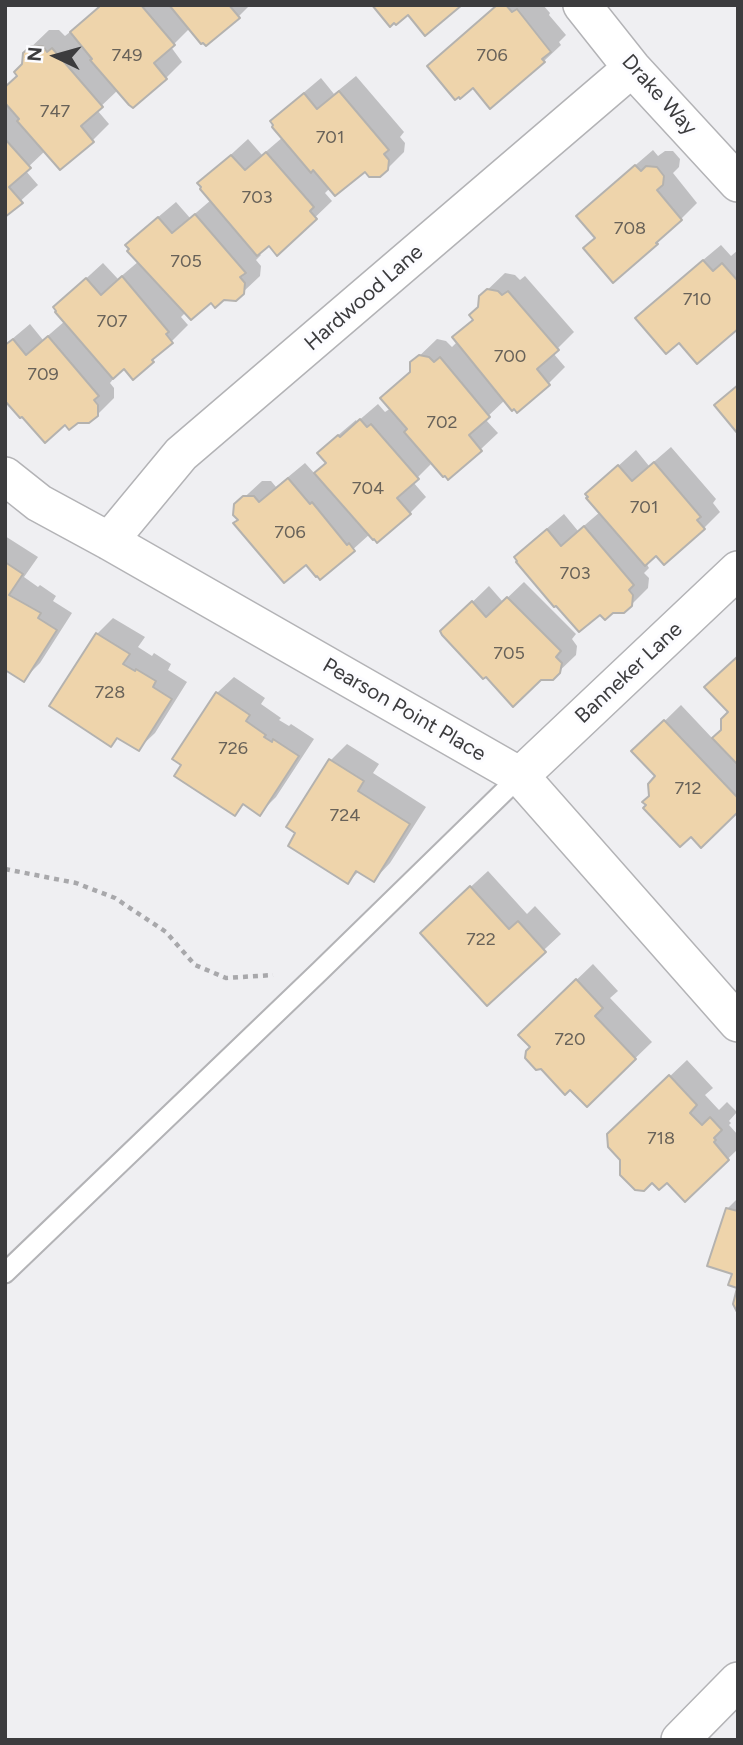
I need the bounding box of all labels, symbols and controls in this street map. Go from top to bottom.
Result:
north arrow [21,21,91,91]
house number: 749 [111,45,143,67]
house number: 706 [476,45,508,67]
text: N [22,46,47,62]
street label: Drake Way [616,49,702,141]
house number: 747 [40,101,70,123]
house number: 701 [316,127,344,149]
house number: 703 [242,187,272,209]
house number: 708 [614,218,646,240]
street label: Hardwood Lane [300,240,428,356]
house number: 705 [170,251,202,273]
house number: 710 [683,289,711,311]
house number: 707 [97,311,127,333]
house number: 700 [494,346,526,368]
house number: 709 [27,364,59,386]
house number: 702 [426,412,458,434]
house number: 704 [352,478,384,500]
house number: 701 [630,497,658,519]
house number: 706 [274,522,306,544]
house number: 703 [560,563,590,585]
street label: Banneker Lane [570,617,688,729]
house number: 705 [493,643,525,665]
street label: Pearson Point Place [318,653,490,767]
house number: 728 [95,682,125,704]
house number: 726 [218,738,248,760]
house number: 712 [674,778,702,800]
house number: 724 [330,805,360,827]
house number: 722 [466,929,496,951]
house number: 720 [554,1029,586,1051]
house number: 718 [647,1128,675,1150]

